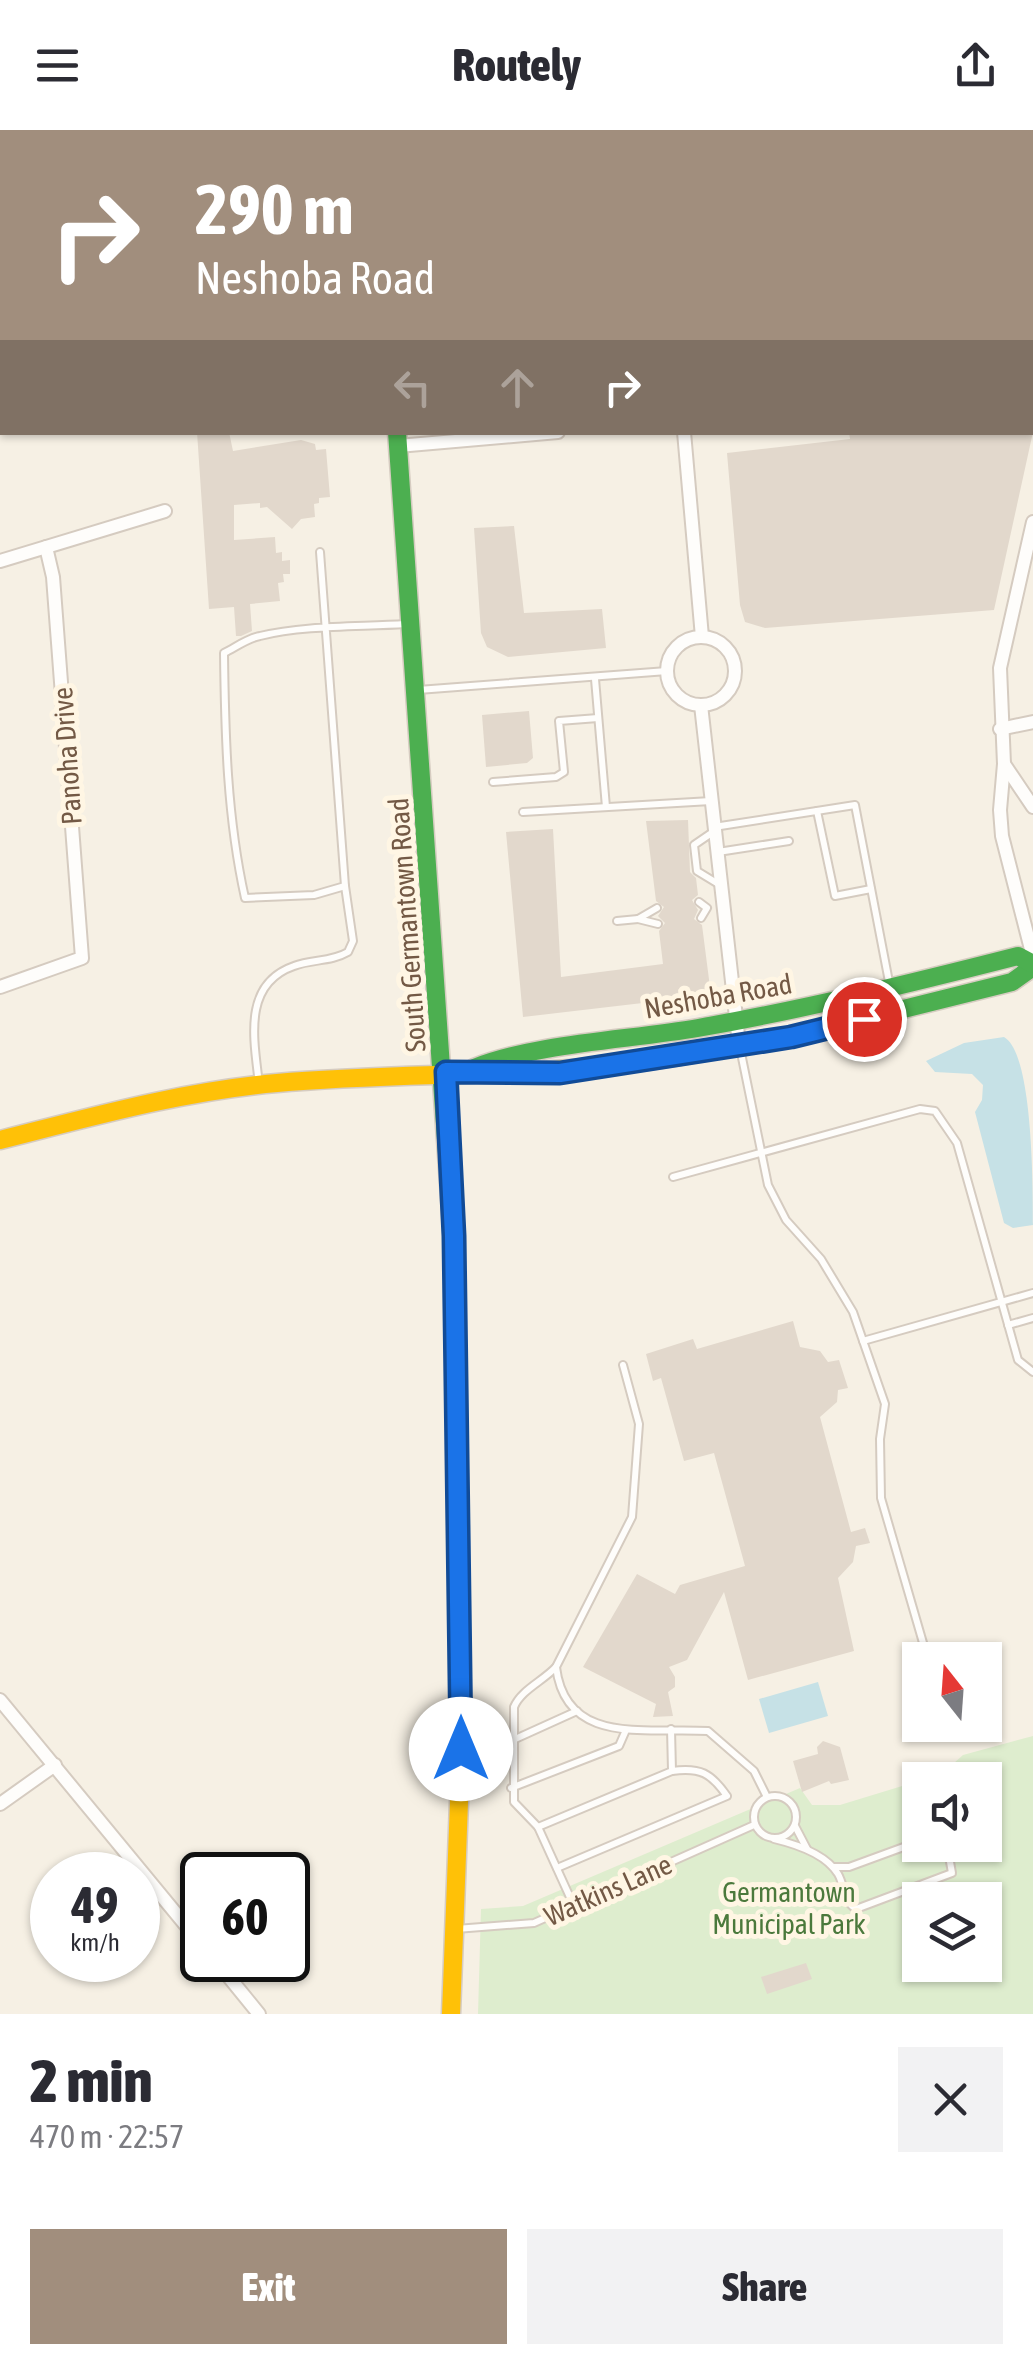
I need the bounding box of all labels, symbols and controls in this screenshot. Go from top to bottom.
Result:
icon: menu [30,38,85,93]
icon: share [948,38,1003,93]
text: Routely [452,39,581,91]
text: 290 m [195,169,354,249]
icon: right [30,170,160,300]
text: Neshoba Road [195,252,435,304]
icon: left [385,360,440,415]
icon: ahead [490,360,545,415]
icon: right [595,360,650,415]
street label: Panoha Drive [46,686,88,826]
street label: South Germantown Road [382,797,432,1053]
street label: Neshoba Road [642,967,794,1025]
pin [822,977,907,1062]
icon: arrive [837,992,892,1047]
north arrow [902,1642,1002,1742]
map controls [902,1642,1002,1982]
position arrow [409,1697,513,1801]
button: sound [902,1762,1002,1862]
street label: Watkins Lane [539,1848,677,1932]
speed limit sign: 60 [180,1852,310,1982]
text: 49 [71,1876,118,1934]
park label: Germantown Municipal Park [712,1876,866,1940]
button: layers [902,1882,1002,1982]
text: km/h [70,1928,120,1956]
text: 2 min [30,2046,153,2115]
button: close [898,2047,1003,2152]
text: 470 m · 22:57 [30,2118,184,2155]
button: Exit [30,2229,507,2344]
button: Share [527,2229,1003,2344]

